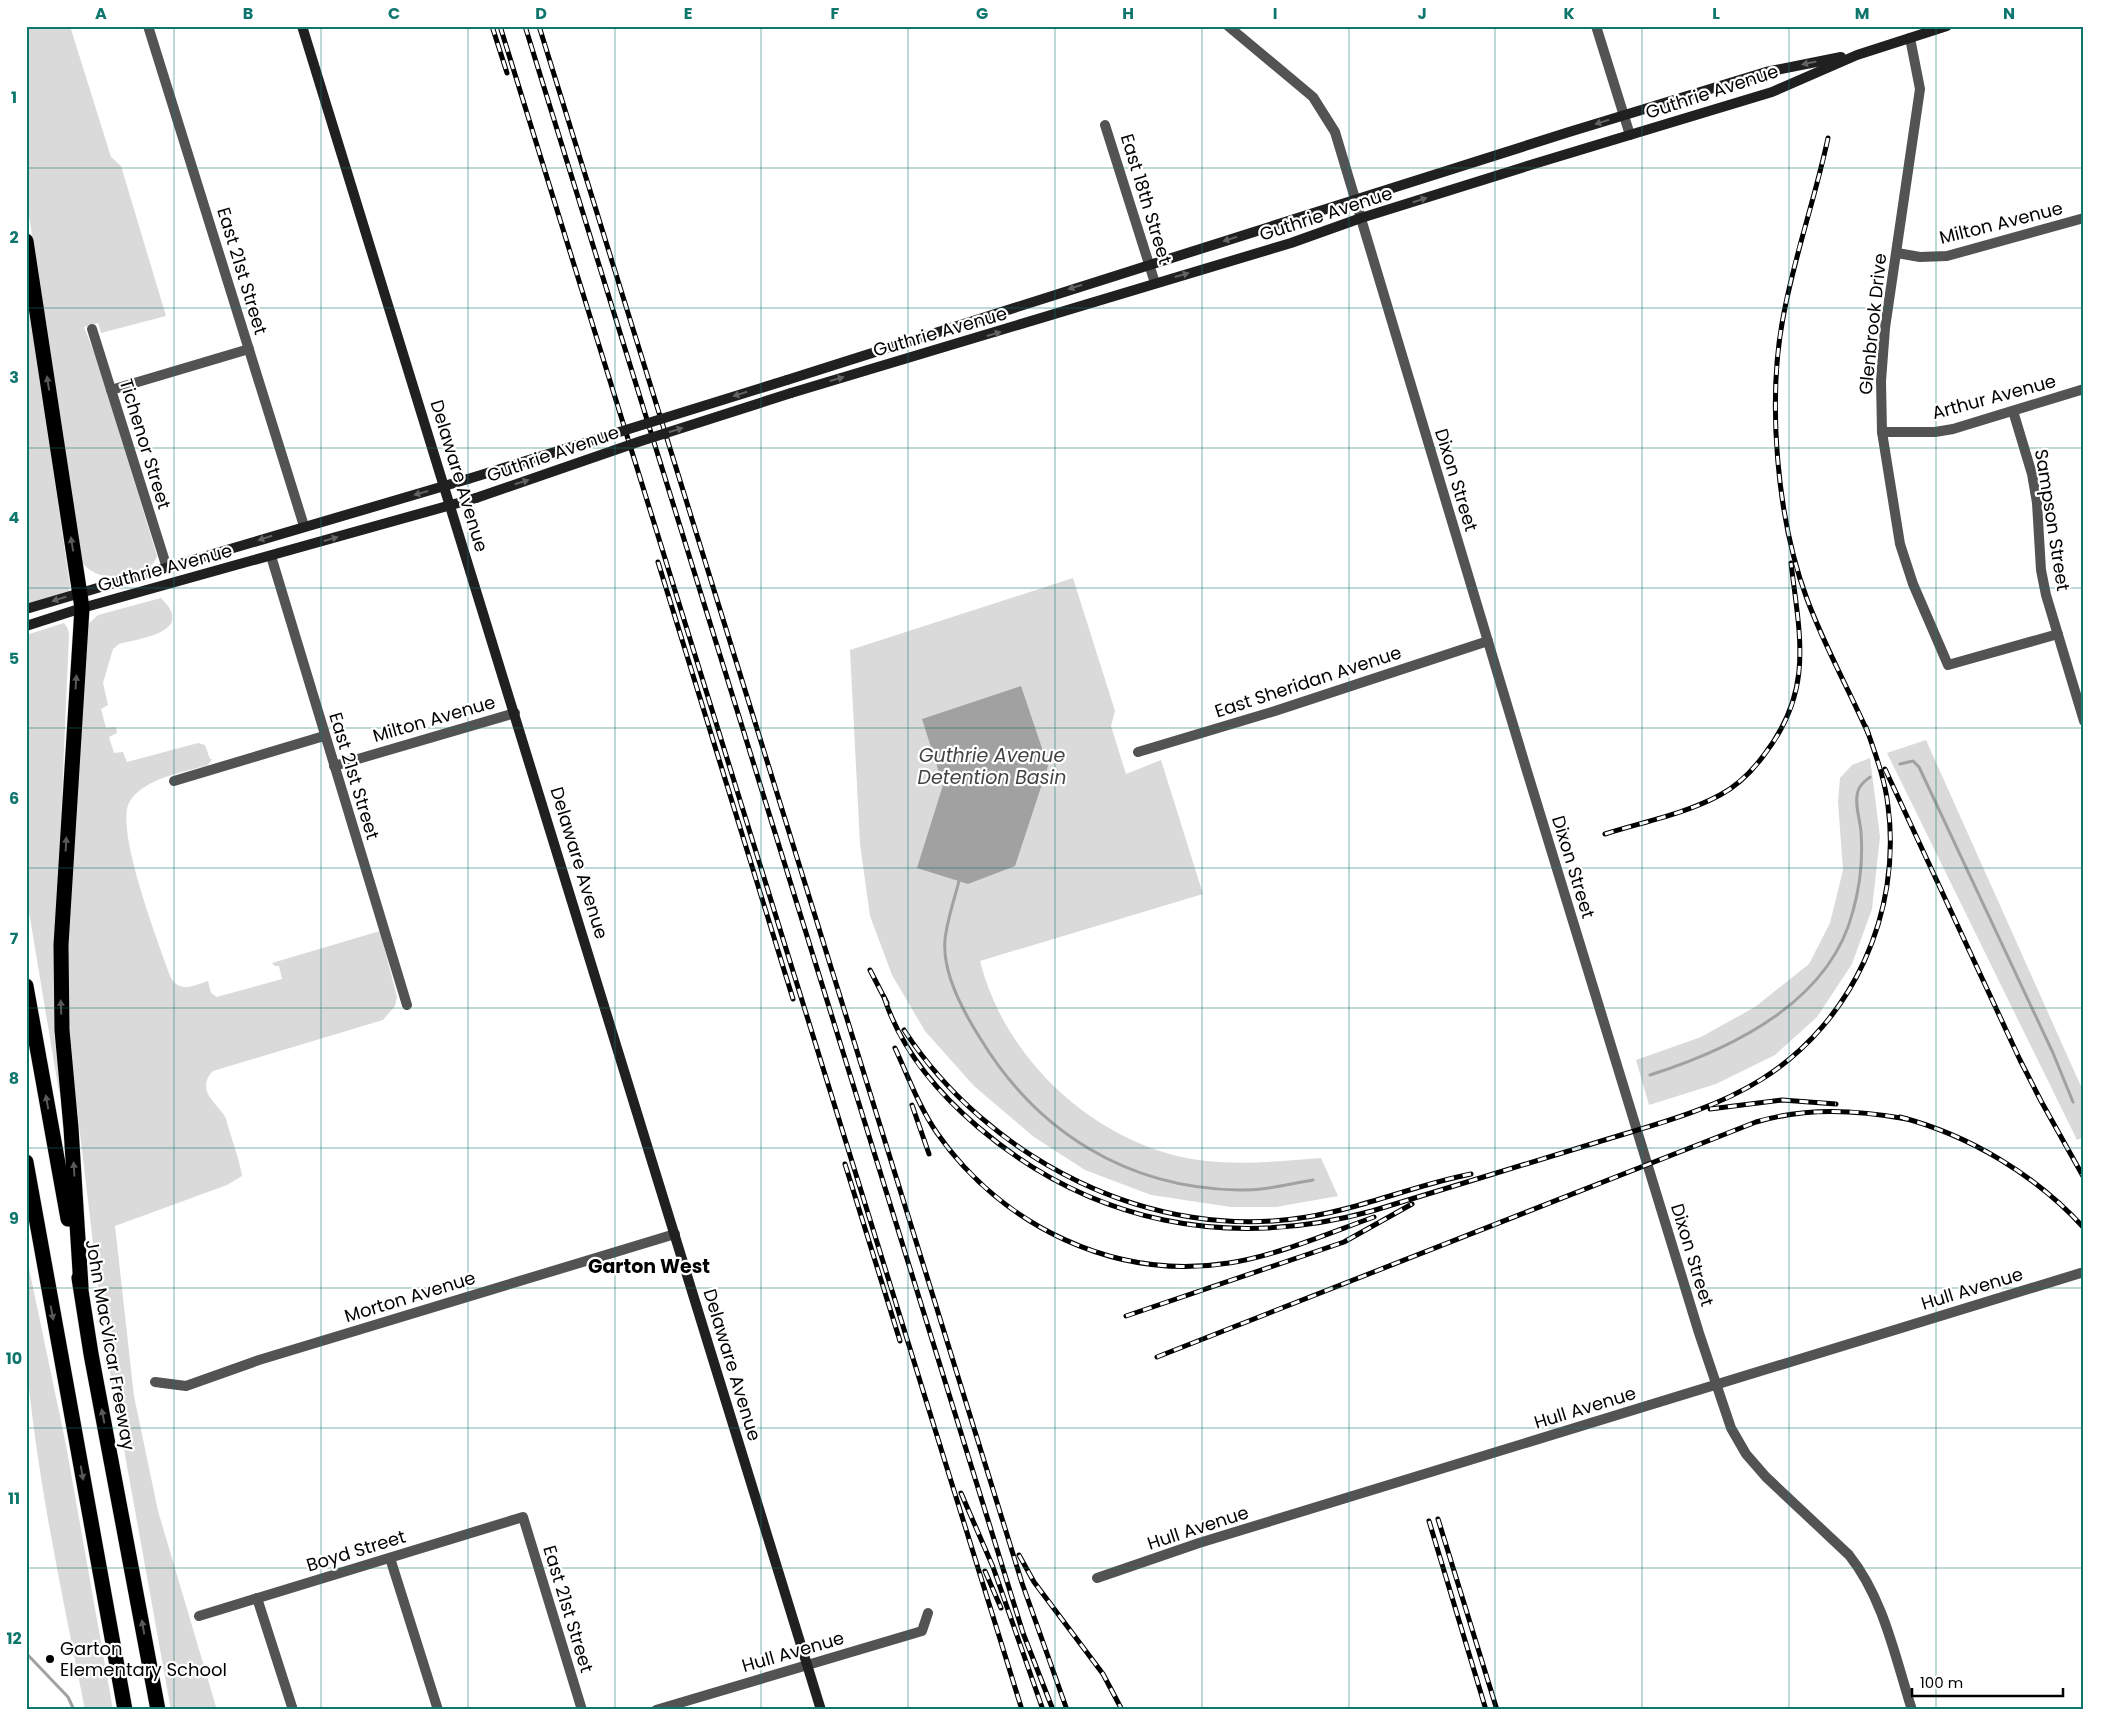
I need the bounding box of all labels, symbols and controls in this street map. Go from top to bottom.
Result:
text: A [95,2,107,25]
text: B [243,2,253,25]
text: C [388,2,400,25]
text: D [535,2,547,25]
text: E [684,2,692,25]
text: F [831,2,840,25]
text: G [976,2,988,25]
text: H [1122,2,1134,25]
text: I [1273,2,1277,25]
text: J [1417,2,1427,25]
text: K [1563,2,1575,25]
text: L [1712,2,1720,25]
text: M [1855,2,1869,25]
text: N [2003,2,2015,25]
street label: Guthrie Avenue [1642,58,1781,125]
one-way arrow [1801,60,1817,68]
text: 1 [11,86,17,109]
one-way arrow [1595,118,1610,126]
street label: East 18th Street [1115,131,1178,267]
street label: Guthrie Avenue [1256,180,1395,247]
one-way arrow [1413,195,1428,203]
street label: Milton Avenue [1937,195,2065,250]
street label: East 21st Street [211,204,274,337]
text: 2 [9,226,19,249]
one-way arrow [1223,236,1238,244]
street label: Glenbrook Drive [1853,252,1892,396]
one-way arrow [1175,271,1190,279]
one-way arrow [1068,284,1083,291]
street label: Guthrie Avenue [870,300,1010,363]
one-way arrow [986,330,1001,338]
text: 3 [9,366,19,389]
street label: Arthur Avenue [1929,368,2059,425]
one-way arrow [44,375,52,391]
one-way arrow [830,375,845,383]
street label: Tichenor Street [114,376,177,512]
one-way arrow [732,391,747,399]
street label: Delaware Avenue [424,397,494,555]
street label: Guthrie Avenue [483,419,622,488]
one-way arrow [668,425,683,433]
street label: Dixon Street [1429,425,1484,534]
street label: Sampson Street [2029,447,2076,593]
one-way arrow [515,478,530,486]
one-way arrow [414,489,429,497]
text: 4 [9,506,20,529]
one-way arrow [258,535,273,543]
one-way arrow [323,535,338,543]
one-way arrow [68,536,76,552]
street label: Guthrie Avenue [95,538,235,597]
one-way arrow [51,595,66,603]
street label: East Sheridan Avenue [1211,640,1404,724]
text: 5 [9,647,19,670]
one-way arrow [72,674,80,690]
street label: Milton Avenue [370,689,498,748]
street label: East 21st Street [323,709,386,842]
water label: Guthrie Avenue Detention Basin [918,742,1066,791]
street label: Delaware Avenue [544,784,614,942]
text: 6 [9,787,19,810]
street label: Dixon Street [1546,812,1601,921]
one-way arrow [62,836,70,852]
text: 7 [10,927,19,950]
one-way arrow [57,999,65,1015]
text: 8 [9,1067,19,1090]
one-way arrow [43,1093,51,1109]
one-way arrow [69,1161,77,1177]
street label: Dixon Street [1665,1200,1720,1309]
text: 9 [9,1207,19,1230]
street label: John MacVicar Freeway [80,1237,141,1452]
district label: Garton West [588,1253,710,1280]
street label: Hull Avenue [1918,1261,2026,1316]
street label: Morton Avenue [341,1265,478,1328]
street label: Delaware Avenue [697,1286,767,1444]
one-way arrow [49,1305,57,1321]
text: 10 [6,1347,22,1370]
street label: Hull Avenue [1531,1380,1639,1435]
one-way arrow [99,1409,107,1424]
one-way arrow [78,1465,86,1481]
text: 11 [8,1487,20,1510]
street label: Hull Avenue [1144,1499,1252,1556]
street label: Boyd Street [303,1524,408,1577]
street label: East 21st Street [537,1542,600,1675]
one-way arrow [139,1619,147,1635]
street label: Hull Avenue [739,1625,847,1678]
text: 12 [6,1627,22,1650]
place label: Garton Elementary School [60,1636,227,1682]
marker: Garton Elementary School [44,1653,56,1665]
scale bar [1912,1666,2064,1698]
text: 100 m [1920,1672,1963,1693]

